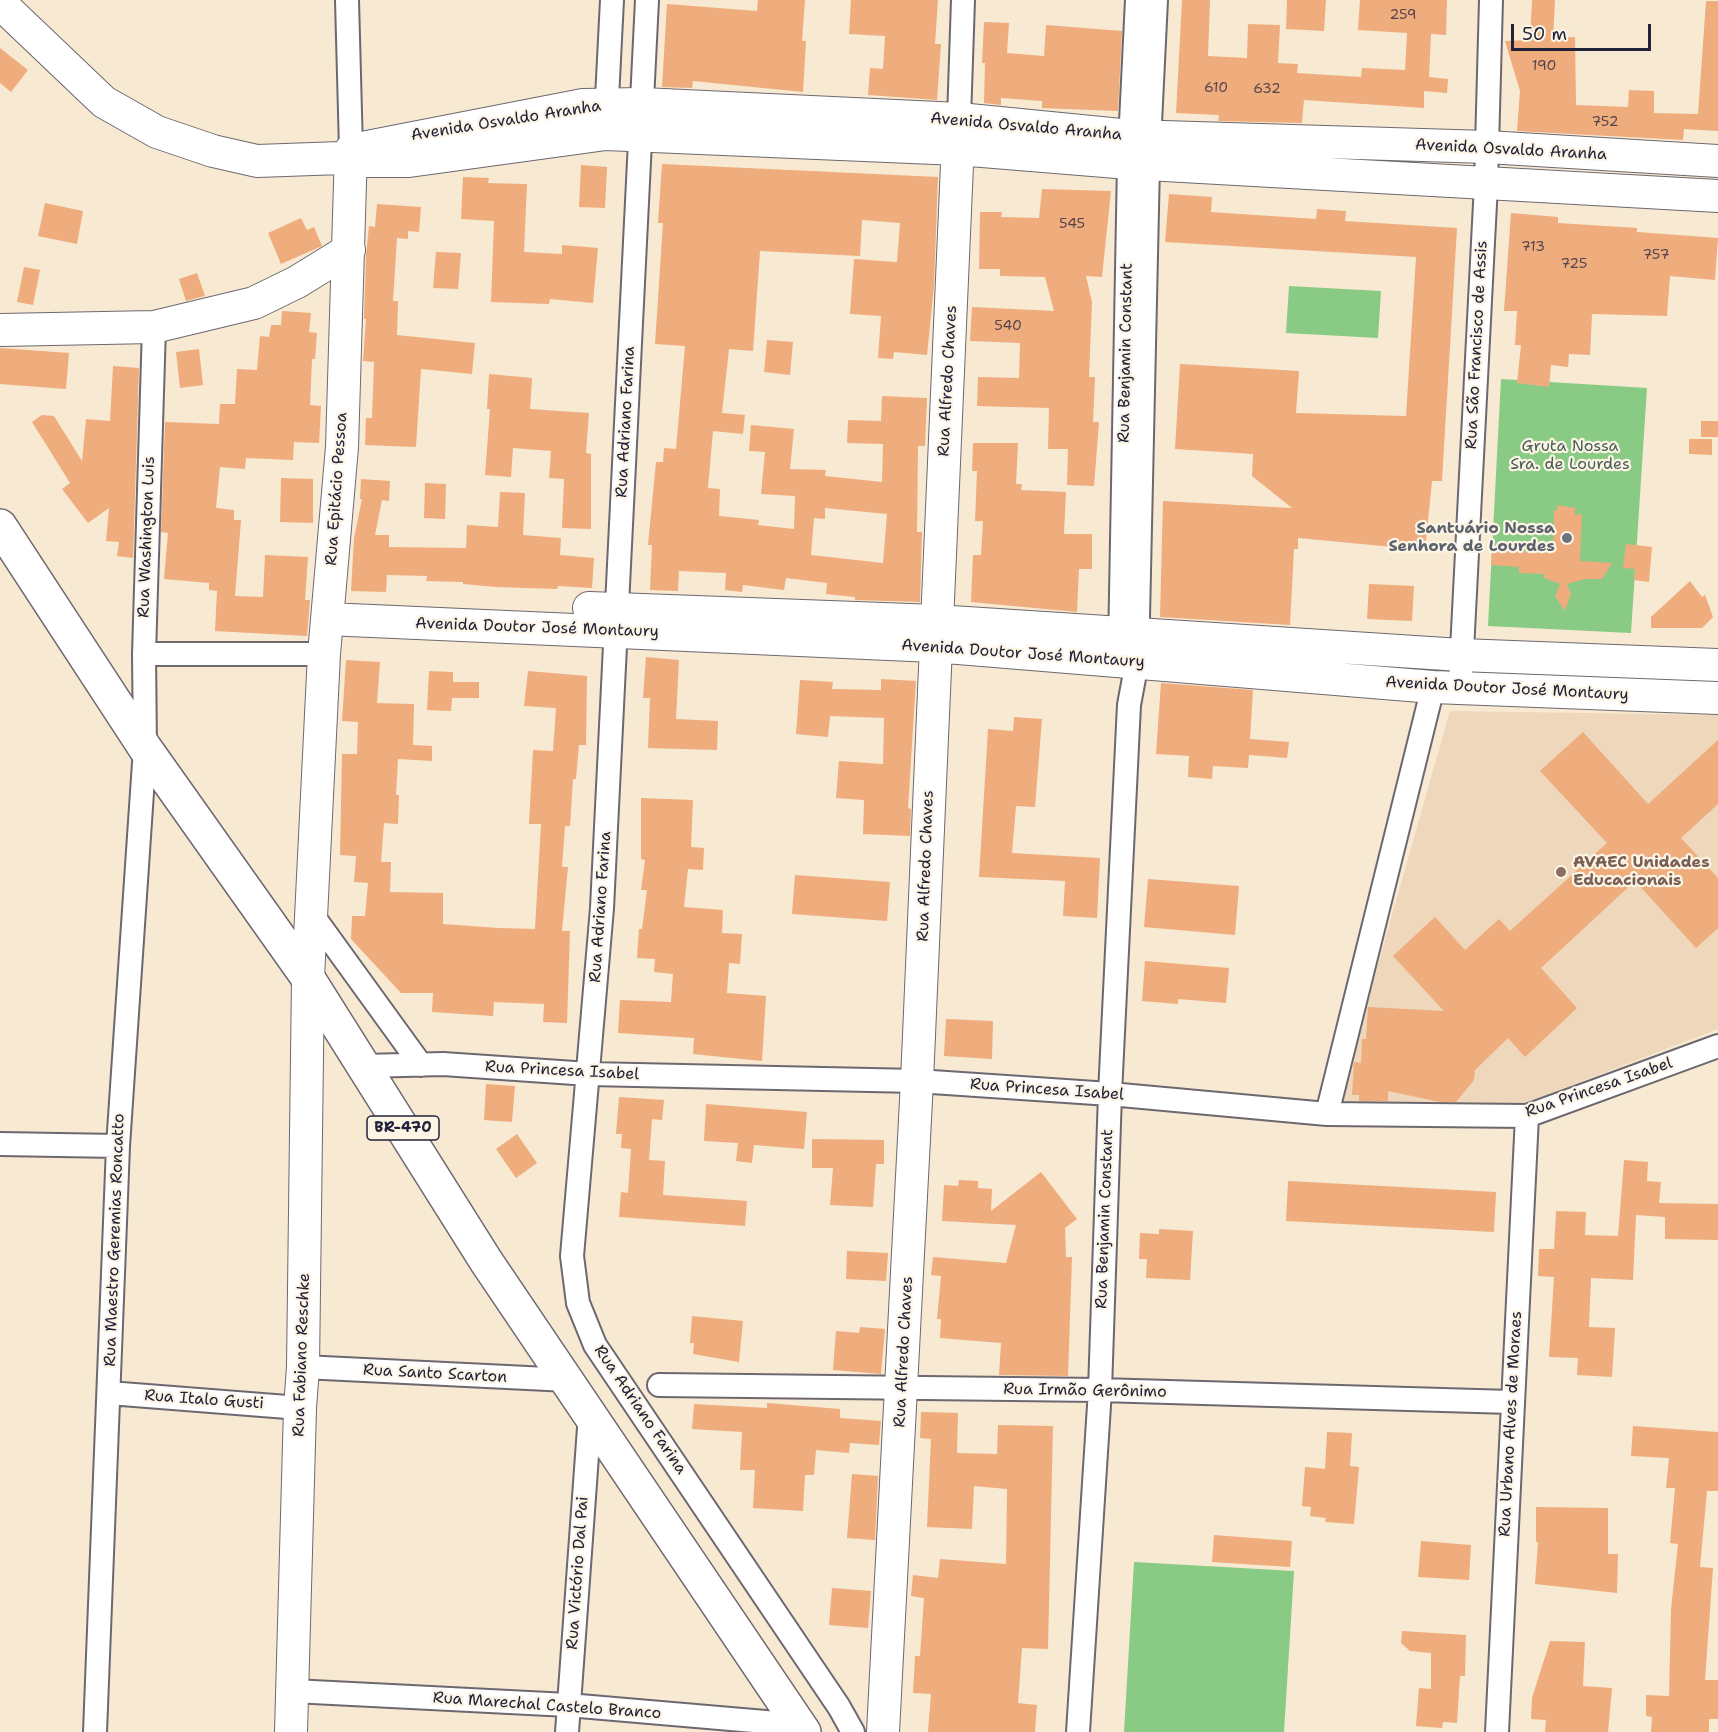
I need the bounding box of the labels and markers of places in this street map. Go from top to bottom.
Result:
place label: Santuário Nossa Senhora de Lourdes [1388,519,1555,557]
marker: Santuário Nossa Senhora de Lourdes [1560,531,1574,545]
place label: AVAEC Unidades Educacionais [1573,853,1710,891]
marker: AVAEC Unidades Educacionais [1554,865,1568,879]

